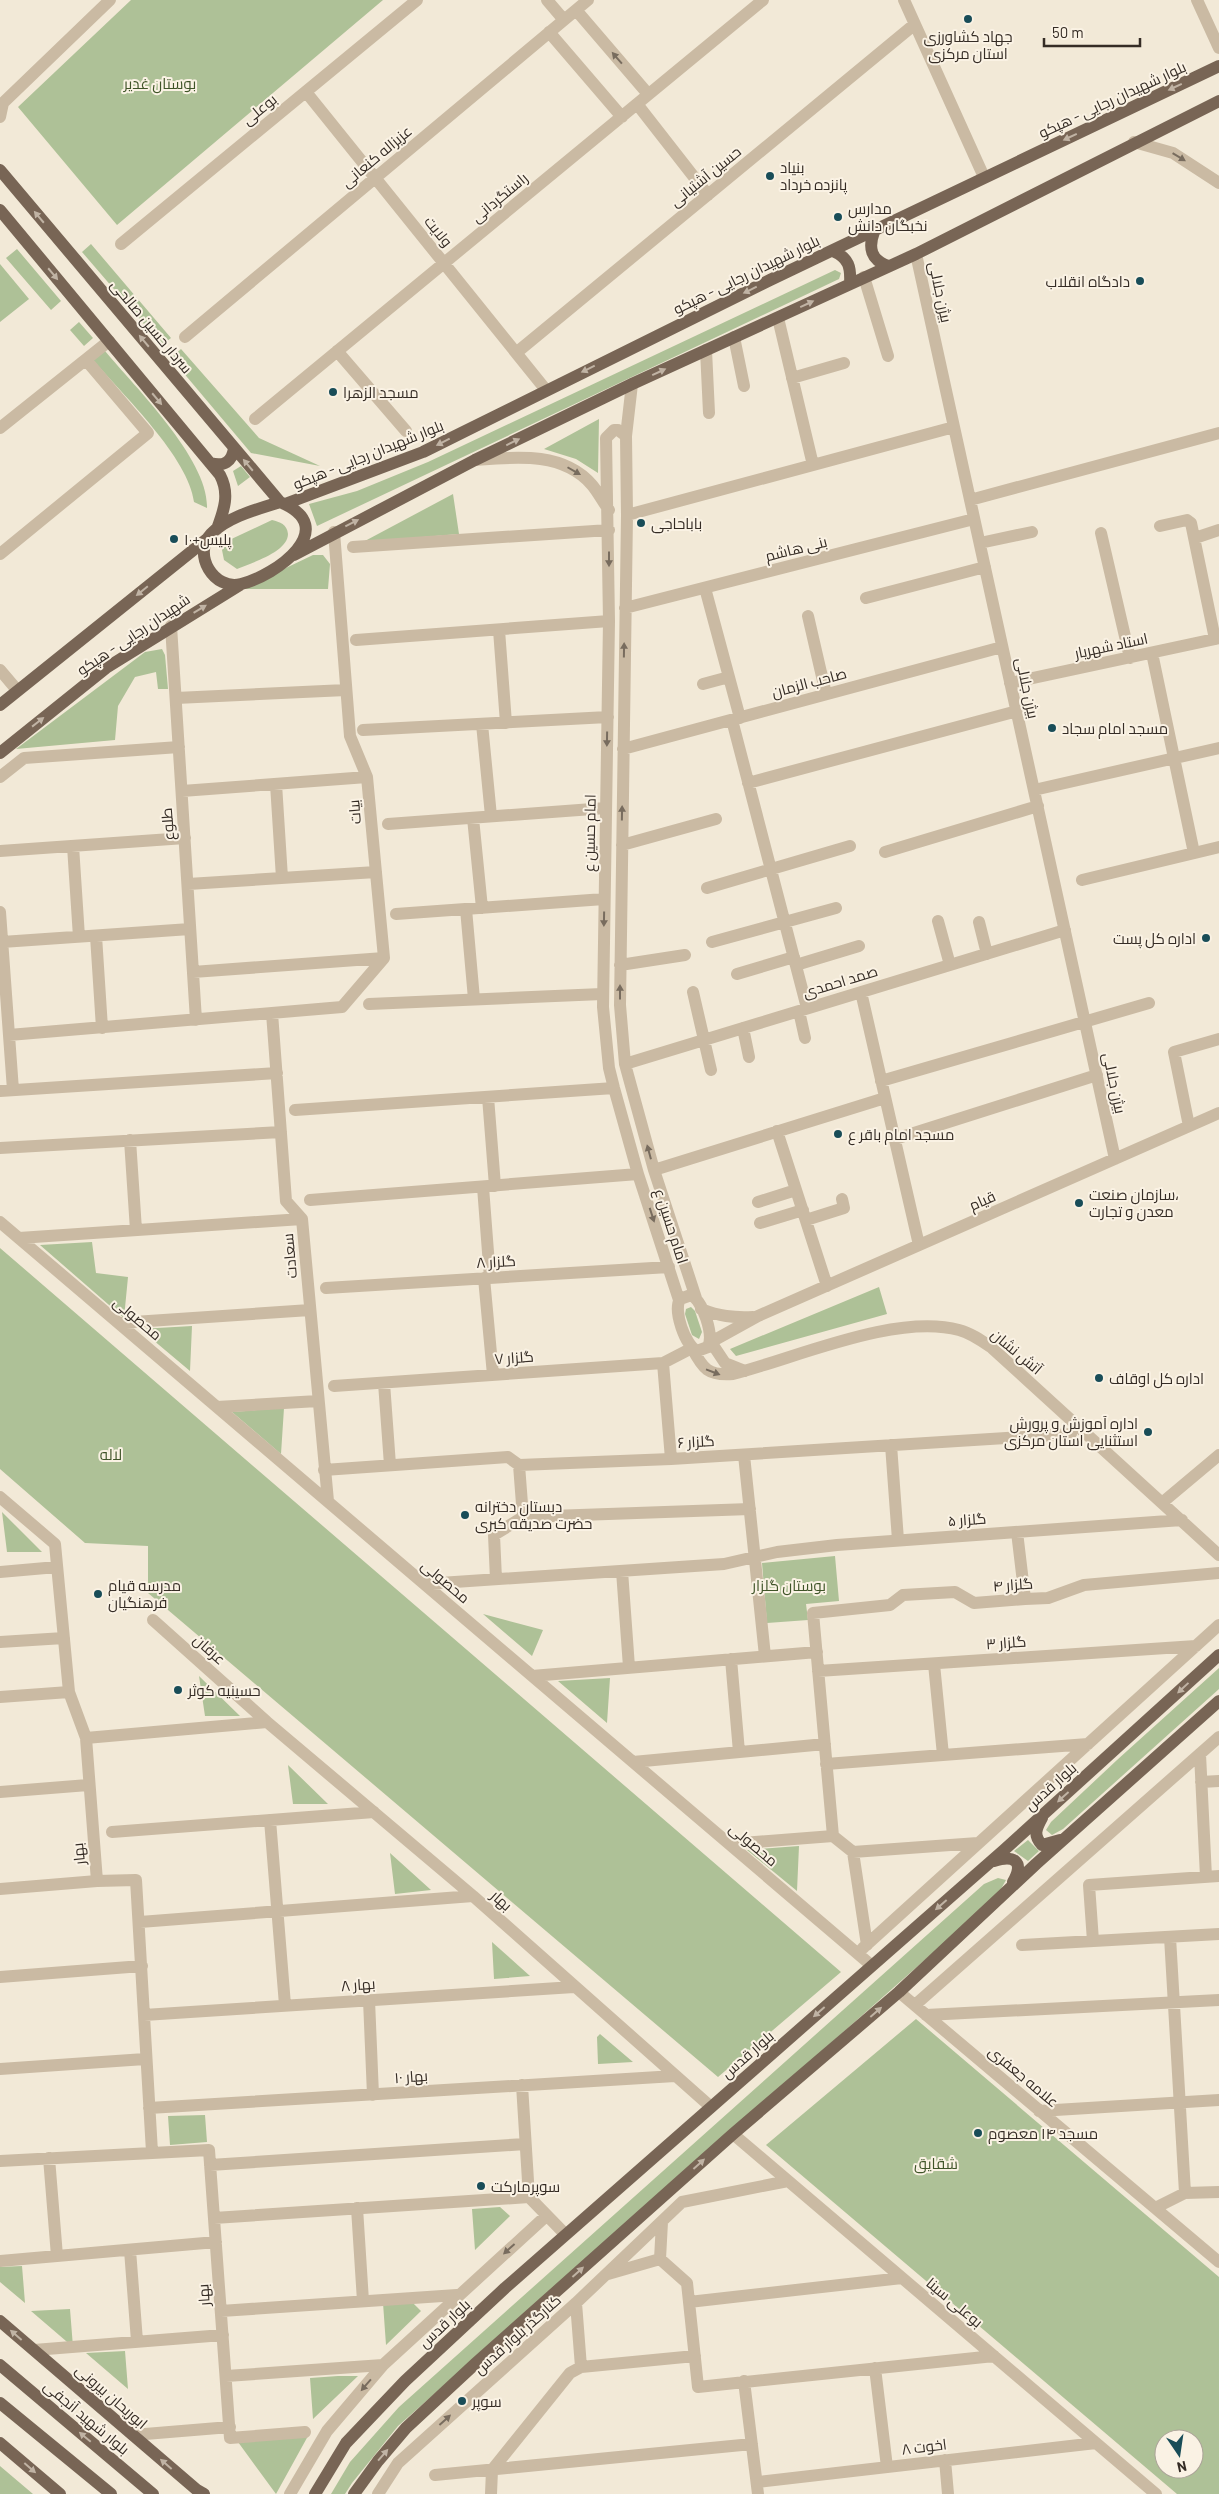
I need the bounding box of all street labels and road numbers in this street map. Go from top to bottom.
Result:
street label: بلوار شهیدان رجایی - هپکو [1035,57,1190,143]
street label: بوعلی [238,90,281,130]
street label: عزیزاله کنعانی [337,121,416,192]
street label: حسین آشتیانی [666,142,745,212]
street label: راستگردانی [467,168,532,227]
street label: ولایت [420,212,457,251]
street label: بلوار شهیدان رجایی - هپکو [670,231,823,319]
street label: بیژن جلالی [924,260,956,324]
street label: سردار حسین صالحی [106,275,197,378]
street label: بلوار شهیدان رجایی - هپکو [290,416,447,494]
street label: بنی هاشم [763,532,829,566]
street label: شهیدان رجایی - هپکو [73,589,194,680]
street label: استاد شهریار [1072,628,1150,664]
street label: بیژن جلالی [1011,656,1043,720]
street label: صاحب الزمان [769,663,849,703]
street label: امام حسین ع [579,794,602,872]
street label: بیات [344,799,364,825]
street label: طلوع [157,807,180,841]
street label: صمد احمدی [800,961,880,1003]
street label: بیژن جلالی [1098,1051,1130,1115]
street label: امام حسین ع [649,1186,693,1267]
street label: قیام [966,1186,999,1216]
street label: سعادت [278,1233,300,1279]
street label: گلزار ۸ [476,1251,516,1272]
street label: محصولی [109,1293,166,1345]
street label: آتش نشان [987,1324,1046,1379]
street label: گلزار ۷ [494,1347,534,1368]
street label: گلزار ۶ [677,1431,715,1452]
street label: گلزار ۵ [947,1509,987,1530]
street label: محصولی [417,1556,474,1608]
street label: گلزار ۴ [992,1574,1034,1595]
street label: عرفان [189,1630,230,1670]
street label: گلزار ۳ [985,1632,1027,1653]
street label: بلوار قدس [1020,1758,1081,1815]
street label: محصولی [725,1819,782,1871]
street label: بهار [68,1842,90,1867]
street label: بهار [486,1885,516,1916]
street label: بهار ۸ [340,1974,376,1996]
street label: بلوار قدس [717,2026,778,2083]
street label: علامه جعفری [984,2042,1063,2112]
street label: بهار ۱۰ [394,2066,429,2088]
street label: بوعلی سینا [922,2273,987,2332]
street label: بهار [193,2283,215,2308]
street label: کنارگذر بلوار قدس [470,2290,566,2379]
street label: بلوار قدس [415,2295,475,2353]
street label: ابوریحان بیرونی [71,2360,152,2434]
street label: بلوار شهید آنجفی [39,2376,133,2459]
street label: اخوت ۸ [900,2434,948,2459]

